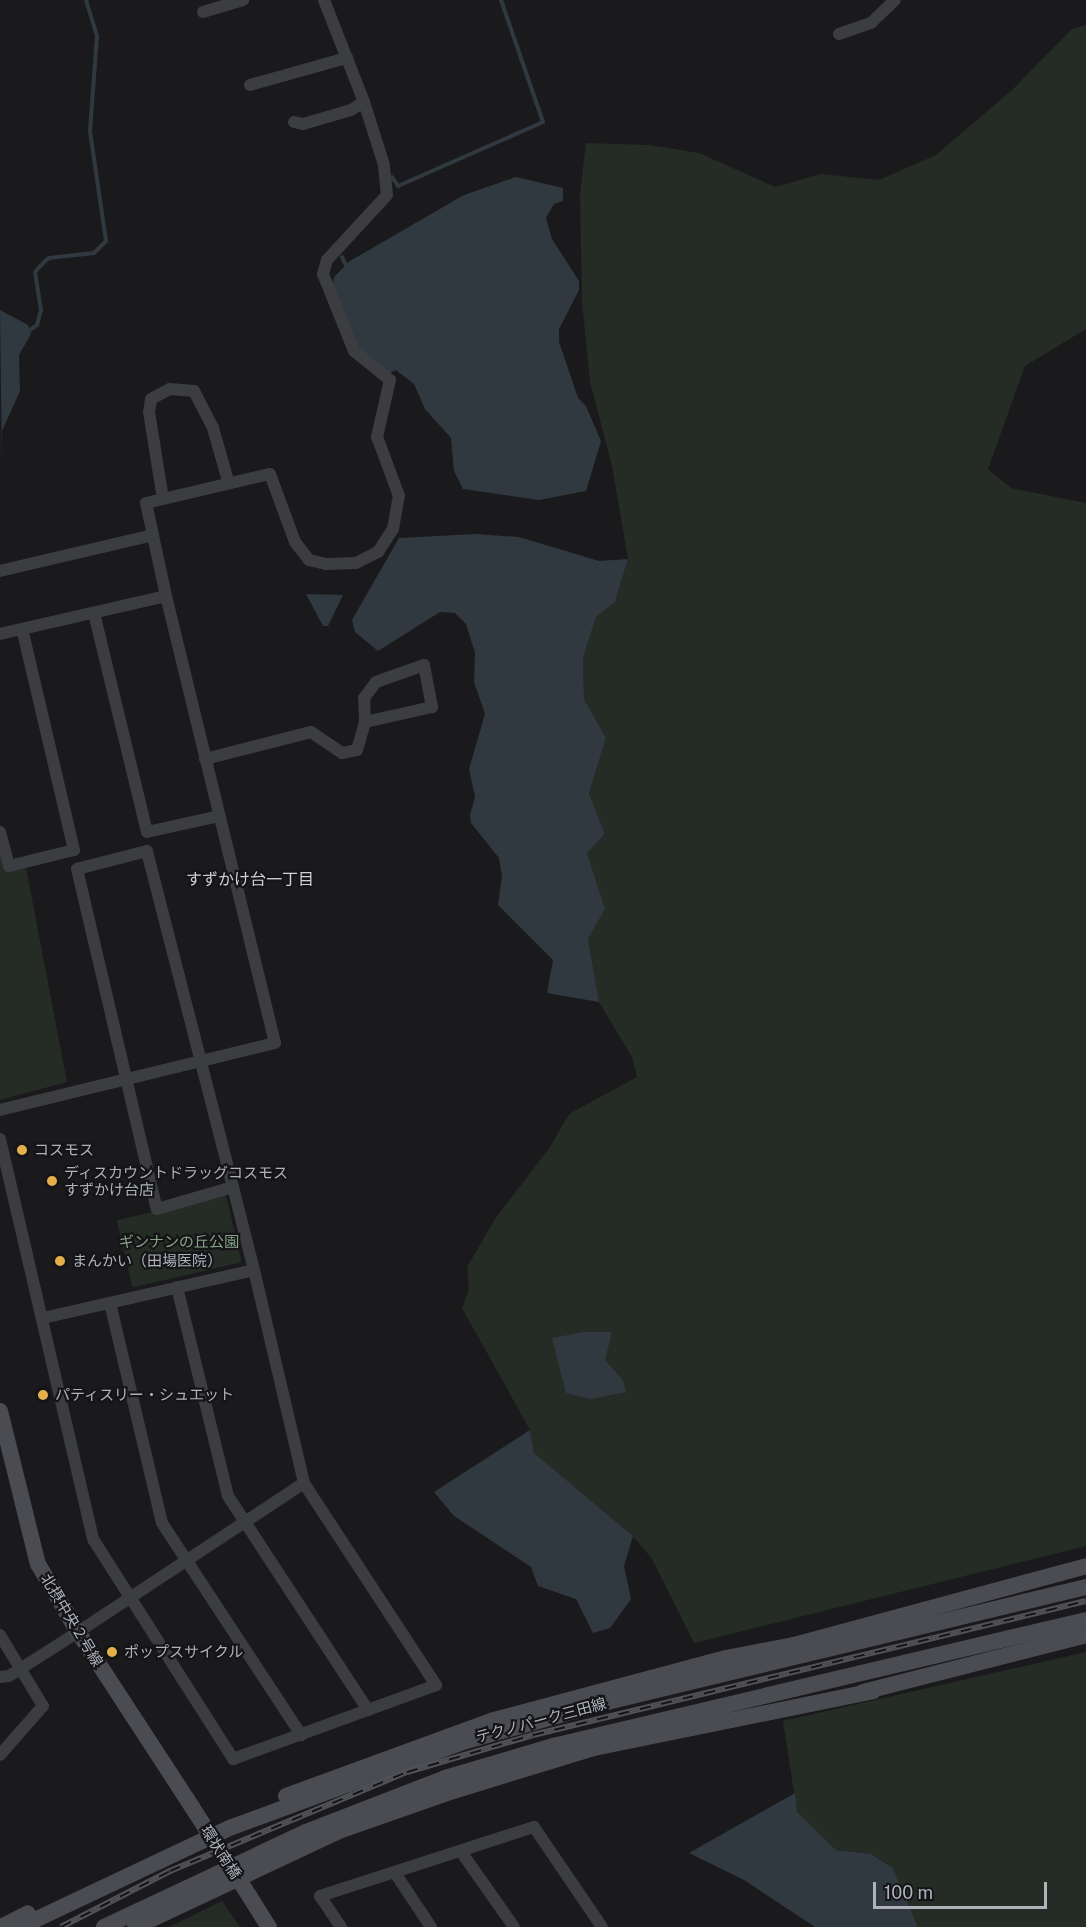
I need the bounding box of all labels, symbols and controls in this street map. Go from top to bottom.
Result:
district label: すずかけ台一丁目 [186,870,314,890]
place label: コスモス [34,1141,94,1159]
marker: コスモス [15,1143,29,1157]
place label: ディスカウントドラッグコスモス すずかけ台店 [64,1163,289,1198]
marker: ディスカウントドラッグコスモス すずかけ台店 [45,1174,59,1188]
park label: ギンナンの丘公園 [119,1233,239,1251]
place label: まんかい（田場医院） [72,1252,222,1270]
marker: まんかい（田場医院） [53,1254,67,1268]
place label: パティスリー・シュエット [55,1386,235,1404]
marker: パティスリー・シュエット [36,1388,50,1402]
street label: 北摂中央２号線 [37,1570,107,1670]
place label: ポップスサイクル [124,1643,244,1661]
marker: ポップスサイクル [105,1645,119,1659]
street label: テクノパーク三田線 [473,1694,609,1746]
street label: 環状南橋 [197,1822,245,1882]
scale bar [876,1870,1050,1908]
text: 100 m [884,1882,933,1903]

